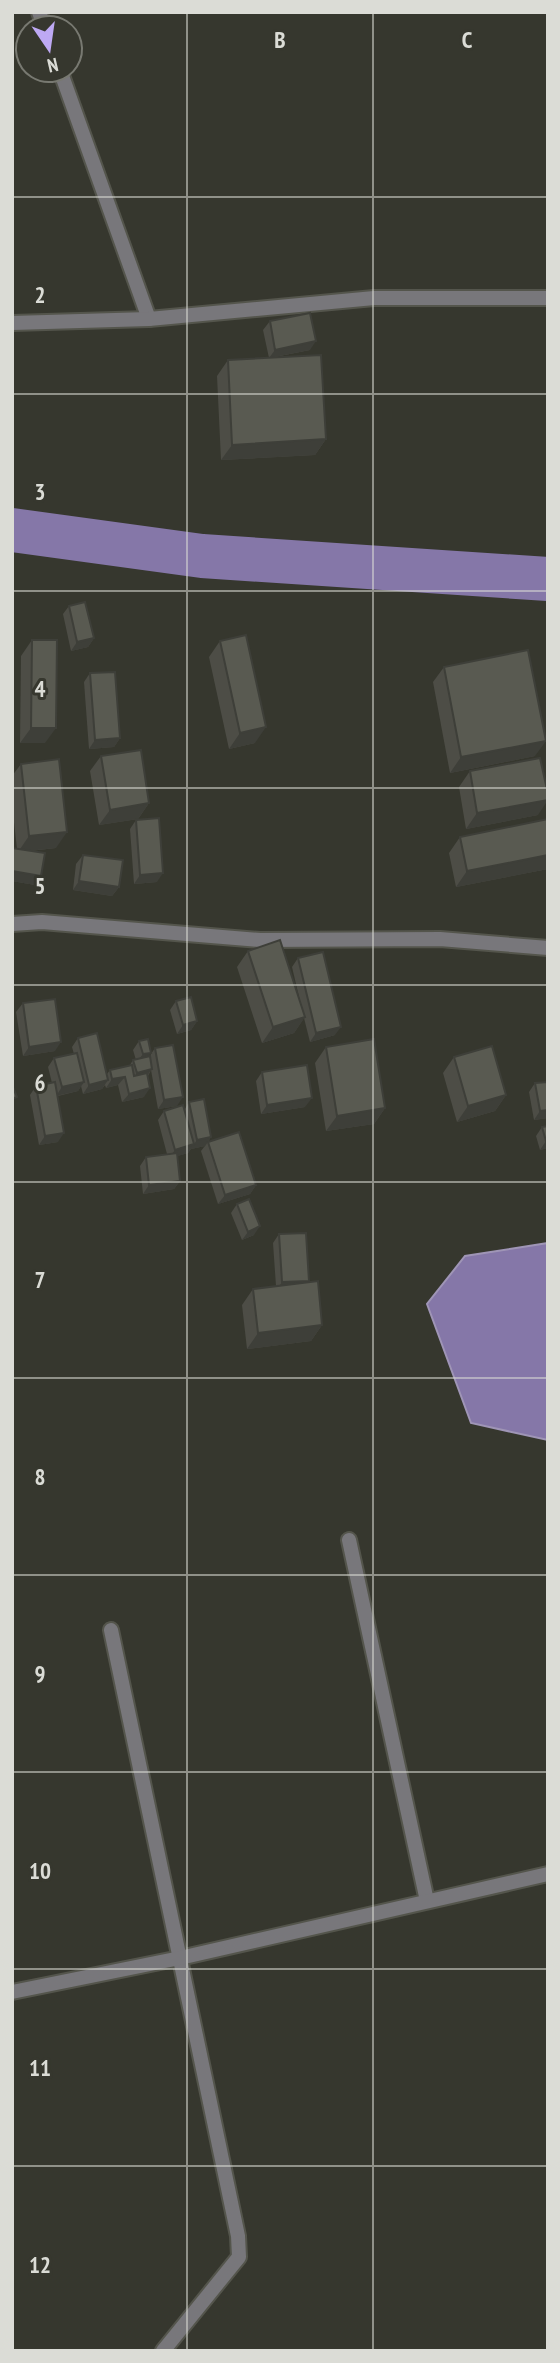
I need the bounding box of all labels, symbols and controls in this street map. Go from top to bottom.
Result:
north arrow [14,14,84,84]
text: B [274,25,286,54]
text: C [462,25,473,54]
text: N [45,53,61,78]
text: 2 [35,280,46,309]
text: 3 [35,477,46,506]
text: 4 [35,674,46,703]
text: 5 [35,871,46,900]
text: 6 [35,1068,46,1097]
text: 7 [35,1265,46,1294]
text: 8 [35,1462,46,1491]
text: 9 [35,1659,46,1688]
text: 10 [29,1856,51,1885]
text: 11 [29,2053,51,2082]
text: 12 [29,2250,51,2279]

